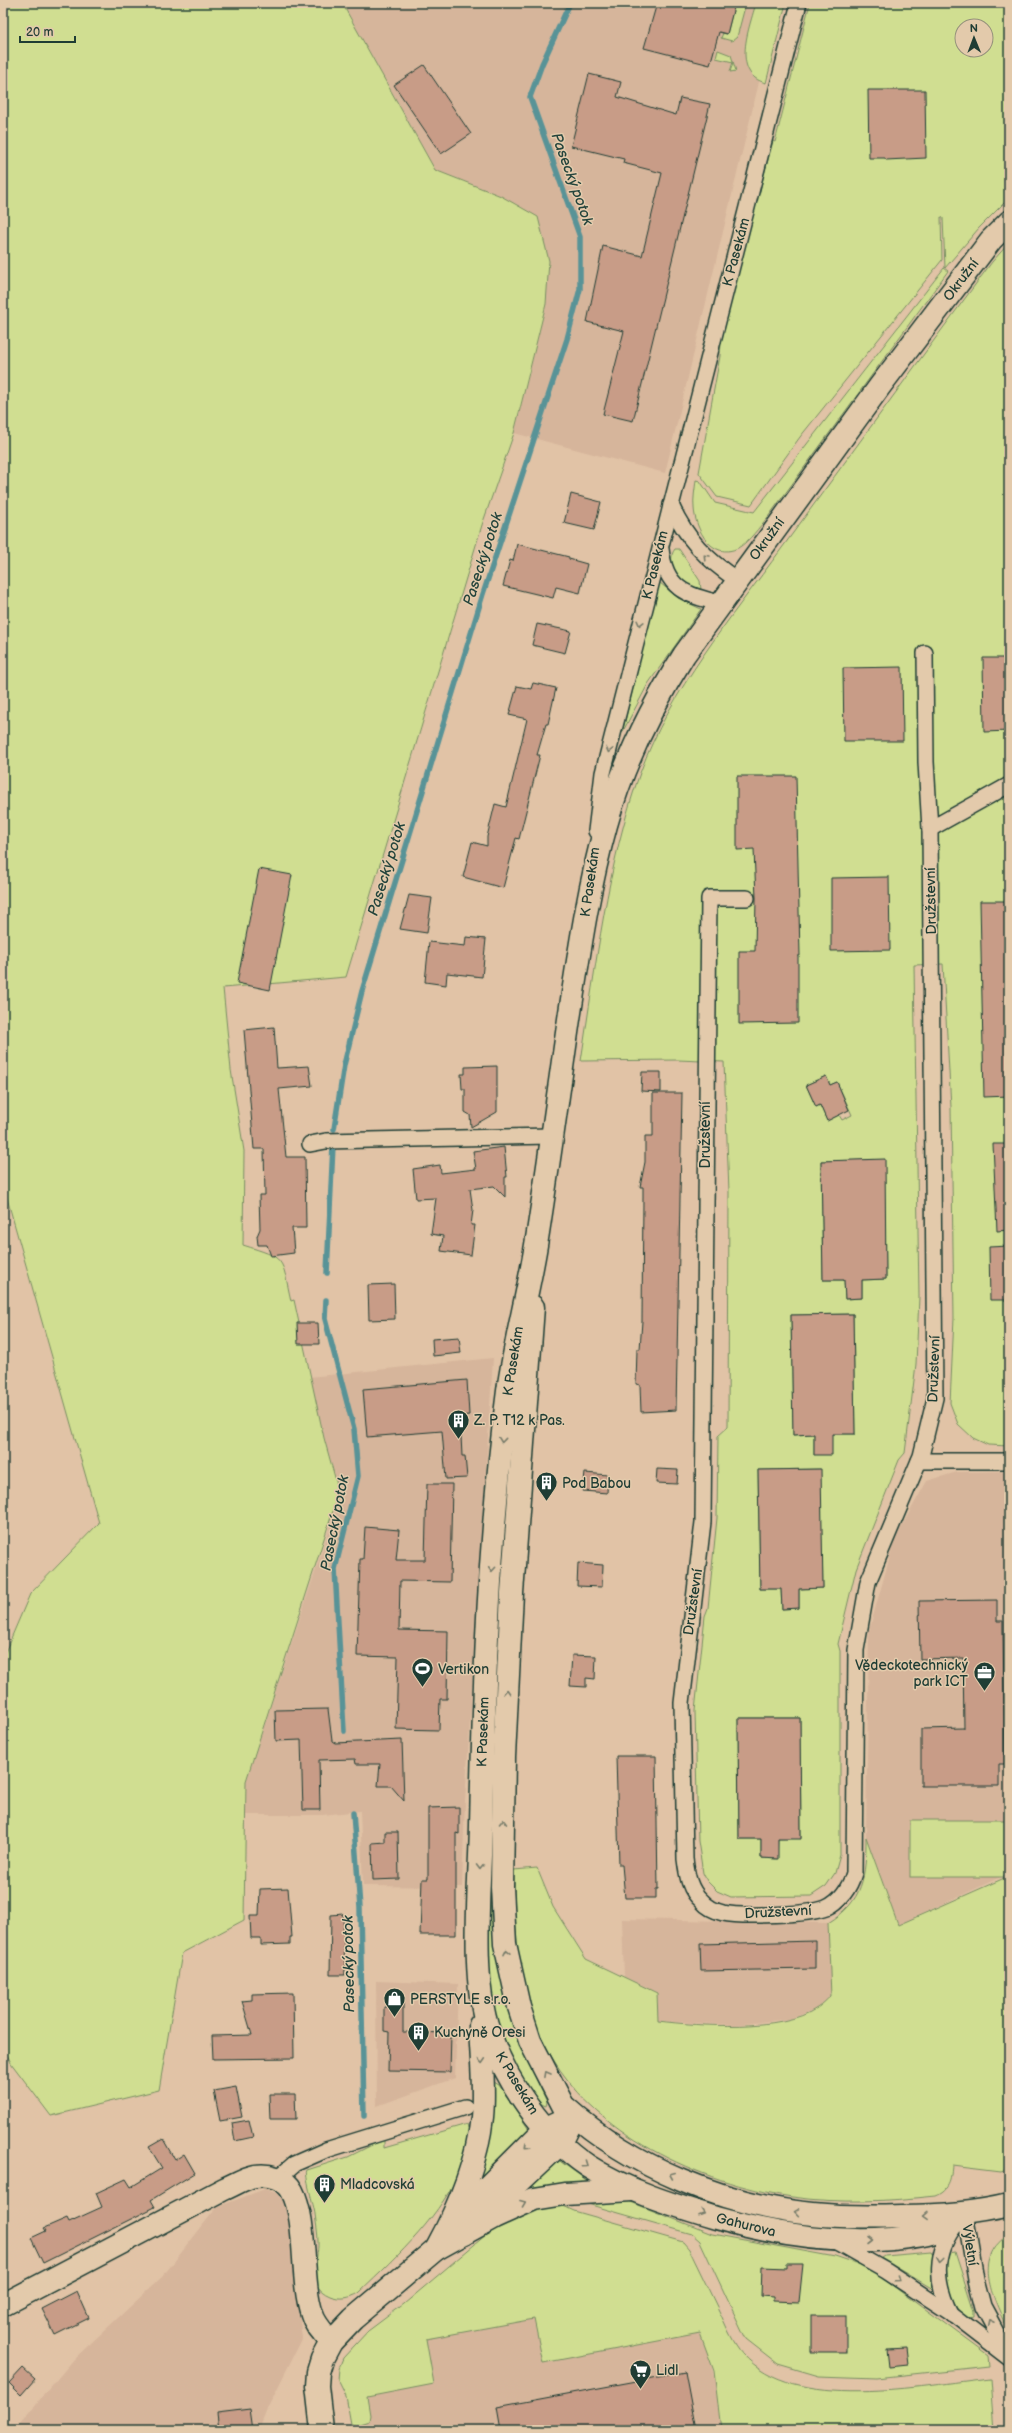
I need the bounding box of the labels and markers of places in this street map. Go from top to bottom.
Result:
building icon: Z. P. T12 k Pas. [445,1407,471,1440]
place label: Z. P. T12 k Pas. [473,1412,565,1429]
building icon: Pod Babou [533,1470,559,1503]
place label: Pod Babou [562,1475,631,1492]
sports icon: Vertikon [409,1656,435,1689]
place label: Vědeckotechnický park ICT [855,1657,969,1690]
office icon: Vědeckotechnický park ICT [971,1660,997,1693]
place label: Vertikon [438,1661,489,1678]
shop icon: PERSTYLE s.r.o. [382,1986,408,2019]
place label: PERSTYLE s.r.o. [410,1991,511,2008]
building icon: Kuchyně Oresi [406,2019,432,2052]
place label: Kuchyně Oresi [434,2024,525,2041]
building icon: Mladcovská [311,2171,337,2204]
place label: Mladcovská [340,2176,415,2193]
supermarket icon: Lidl [627,2357,653,2390]
place label: Lidl [656,2362,678,2379]

